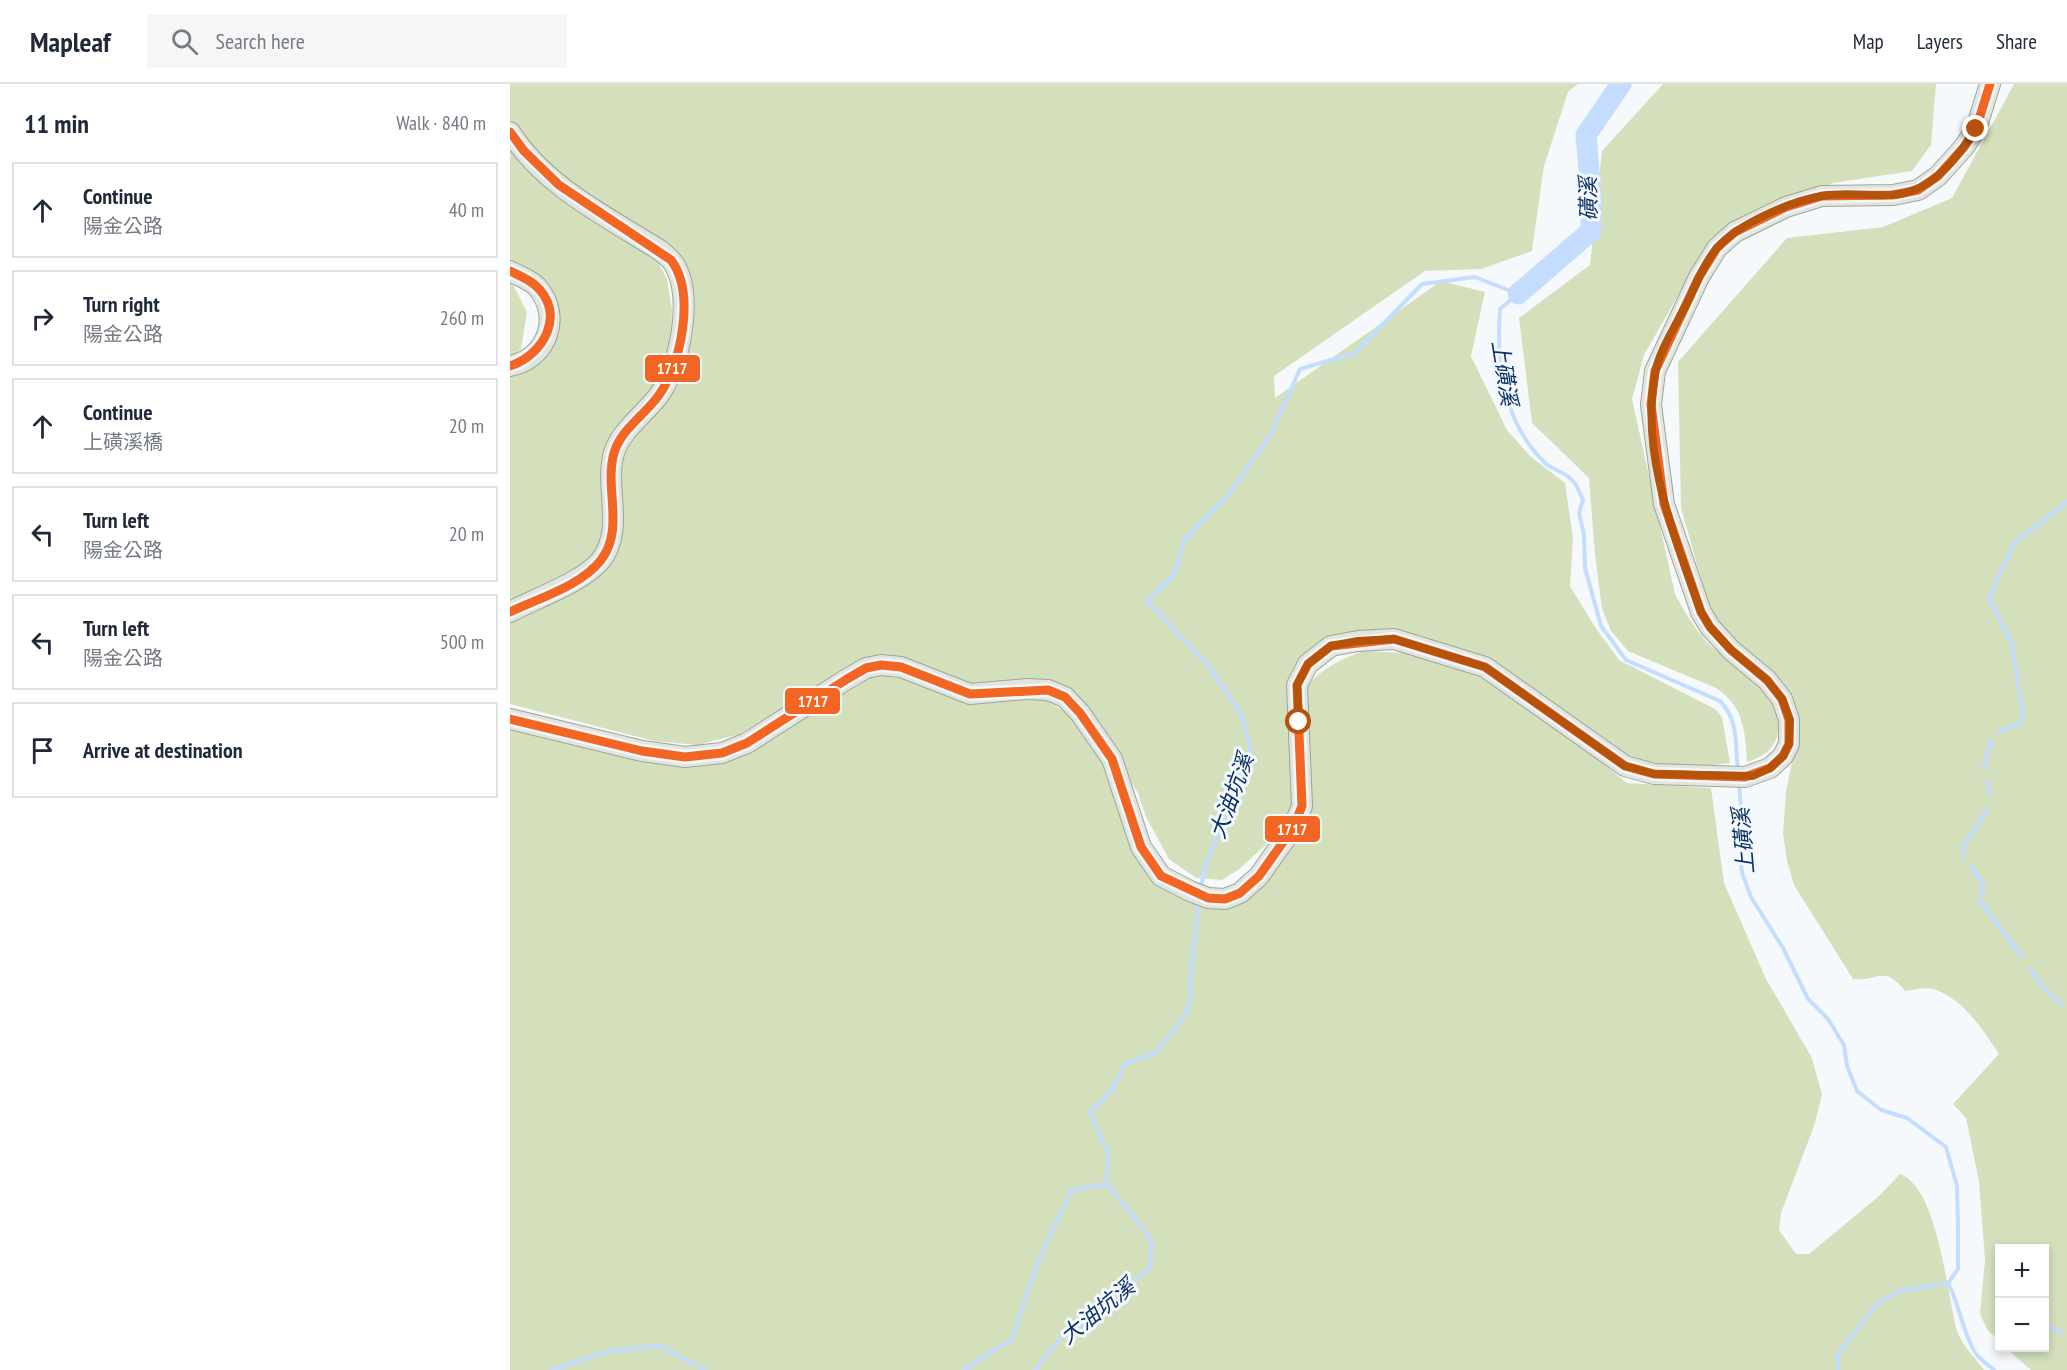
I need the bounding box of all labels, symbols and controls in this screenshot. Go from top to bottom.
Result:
search box [147,14,567,68]
text: Mapleaf [30,23,111,60]
icon: search [168,25,201,58]
text: Search here [216,27,305,55]
text: Map [1853,28,1884,55]
text: Layers [1917,28,1963,55]
text: Share [1996,28,2037,55]
text: 11 min [24,107,89,140]
text: Walk · 840 m [396,110,486,136]
route end [1962,115,1988,141]
water label: 磺溪 [1574,174,1602,221]
text: Continue [83,182,153,210]
icon: ahead [26,194,59,227]
text: 40 m [449,197,484,223]
text: 陽金公路 [83,213,163,239]
text: Turn right [83,290,160,318]
icon: right [26,302,59,335]
text: 260 m [440,305,484,331]
text: 陽金公路 [83,321,163,347]
water label: 上磺溪 [1486,338,1524,411]
line badge: 1717 [644,354,701,383]
text: 1717 [657,358,687,378]
text: Continue [83,398,153,426]
icon: ahead [26,410,59,443]
text: 20 m [449,413,484,439]
text: 上磺溪橋 [83,429,163,455]
text: Turn left [83,506,149,534]
icon: left [26,518,59,551]
text: 20 m [449,521,484,547]
text: 陽金公路 [83,537,163,563]
text: Turn left [83,614,149,642]
icon: left [26,626,59,659]
text: 500 m [440,629,484,655]
text: 陽金公路 [83,645,163,671]
line badge: 1717 [784,687,841,715]
text: 1717 [798,691,828,711]
route start [1285,708,1311,734]
icon: arrive [26,734,59,767]
text: Arrive at destination [83,736,243,764]
water label: 大油坑溪 [1203,747,1260,842]
water label: 上磺溪 [1726,804,1760,875]
line badge: 1717 [1264,815,1321,843]
text: 1717 [1277,819,1307,839]
map controls [1995,1244,2049,1352]
button: + [1995,1244,2049,1298]
water label: 大油坑溪 [1054,1271,1142,1350]
button: − [1995,1298,2049,1352]

